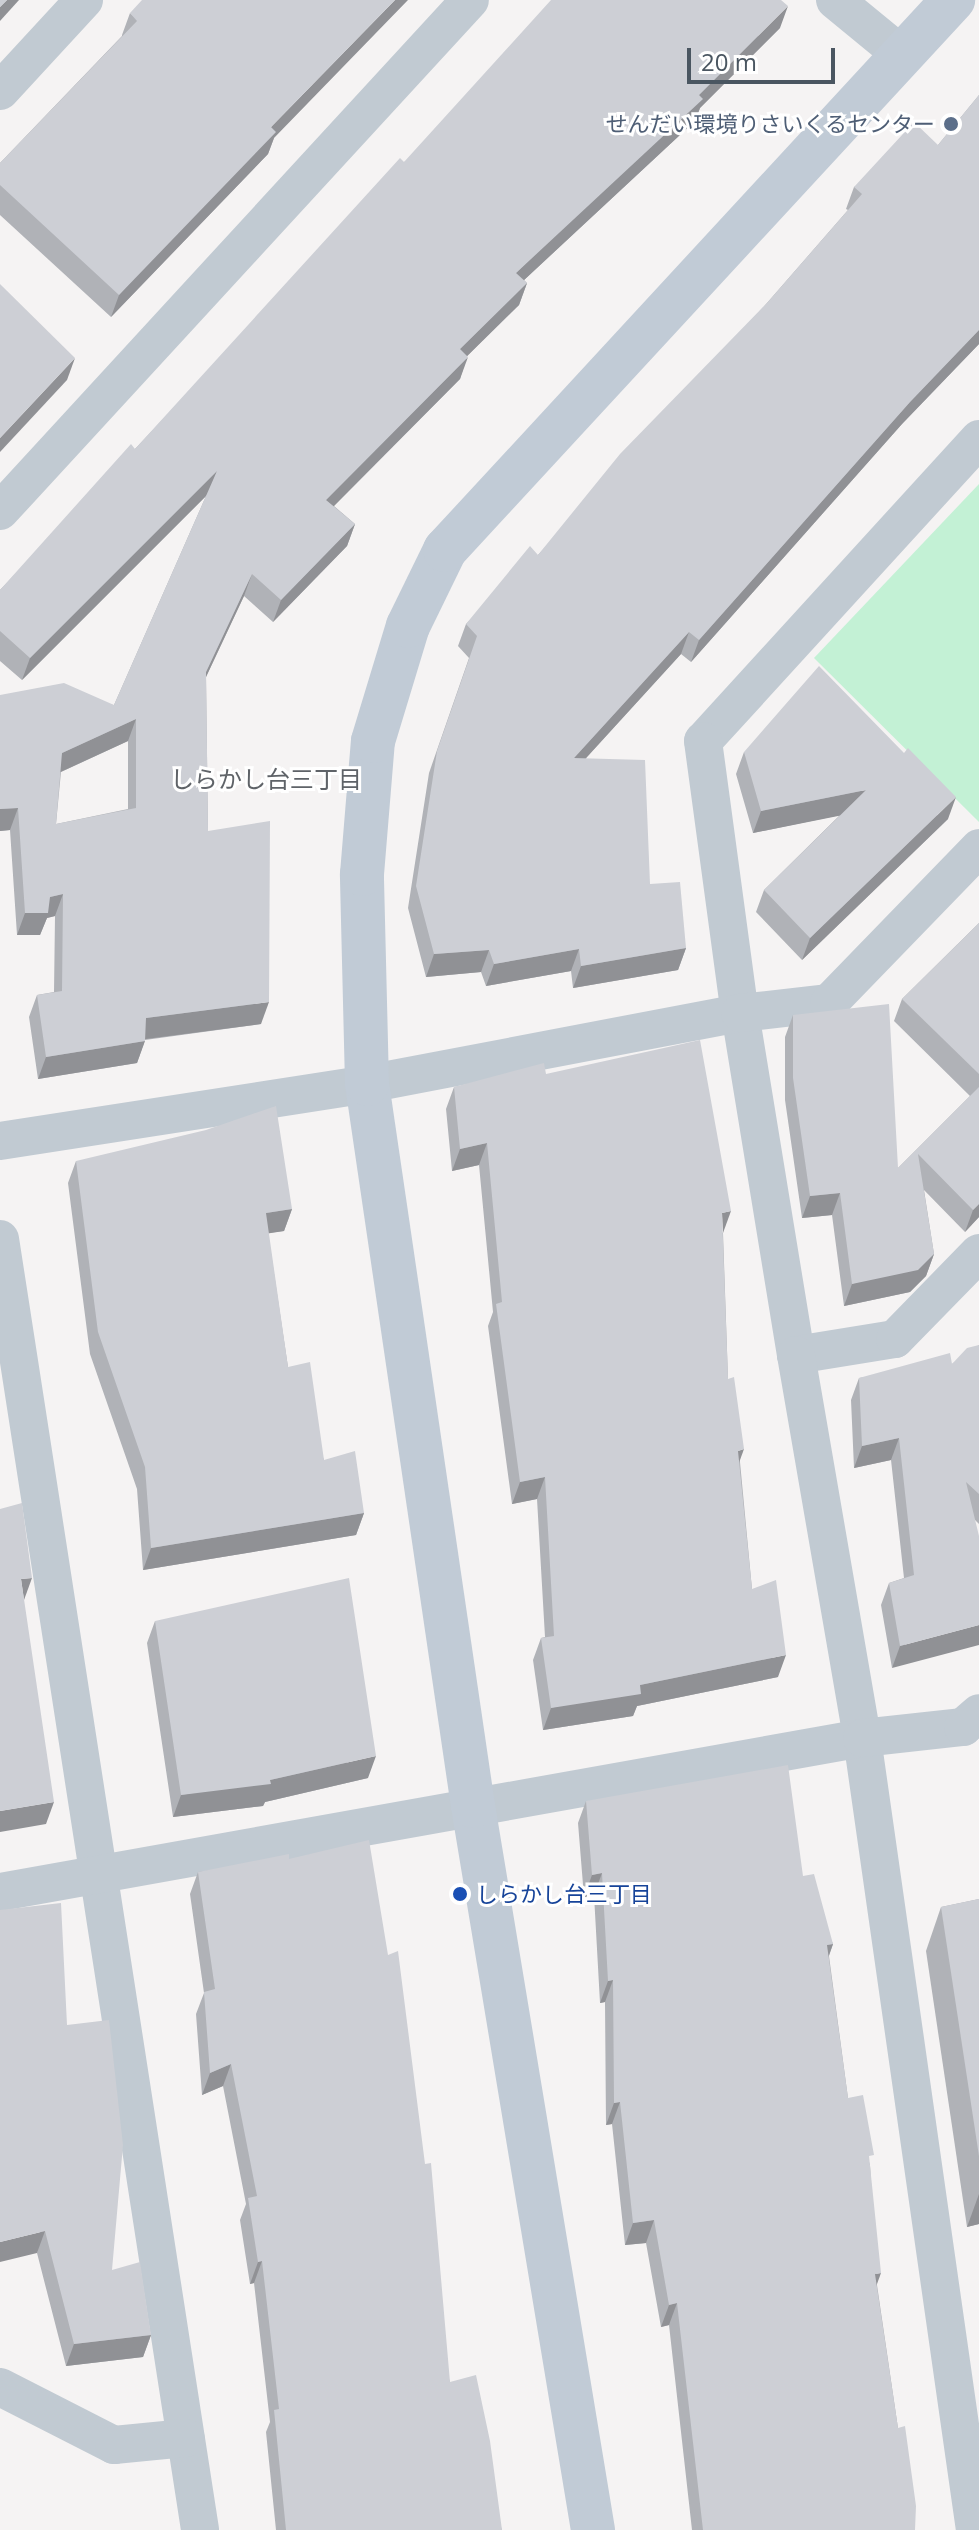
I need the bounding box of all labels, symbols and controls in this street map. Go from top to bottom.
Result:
scale bar [691,32,839,82]
text: 20 m [701,45,757,78]
place label: せんだい環境りさいくるセンター [605,111,935,137]
marker: せんだい環境りさいくるセンター [942,115,960,133]
district label: しらかし台三丁目 [170,765,362,793]
place label: しらかし台三丁目 [476,1881,652,1907]
marker: しらかし台三丁目 [451,1885,469,1903]

